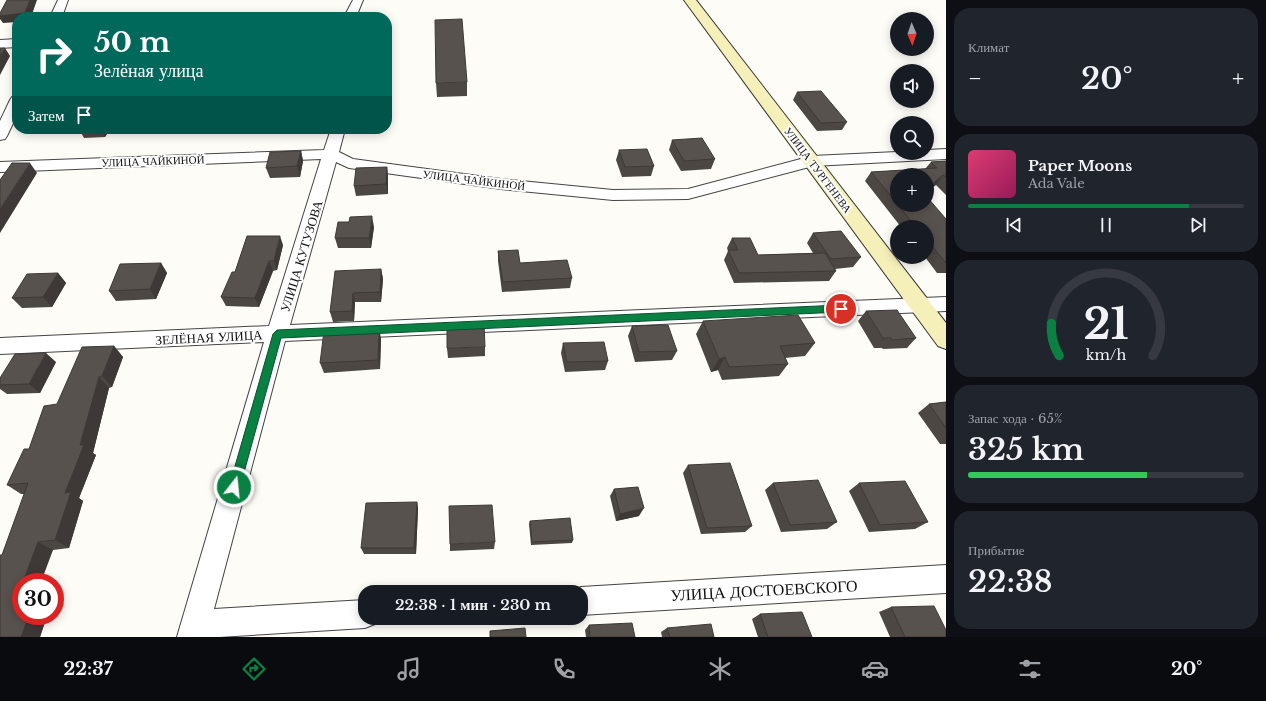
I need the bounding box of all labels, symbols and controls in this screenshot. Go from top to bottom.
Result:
north arrow [890,12,934,56]
map controls [890,12,934,264]
text: 50 m [94,25,170,60]
icon: right [28,28,80,80]
text: Климат [968,39,1009,56]
text: Зелёная улица [94,60,204,82]
text: 20° [1081,60,1133,97]
button: sound [890,64,934,108]
text: − [968,65,982,92]
text: + [1232,65,1244,92]
icon: arrive [73,104,95,126]
text: Затем [28,106,65,125]
button: search [890,116,934,160]
street label: УЛИЦА ТУРГЕНЕВА [781,124,855,216]
street label: УЛИЦА ЧАЙКИНОЙ [101,152,205,170]
text: Paper Moons [1028,156,1132,175]
street label: УЛИЦА ЧАЙКИНОЙ [422,167,526,193]
button: + [890,168,934,212]
text: Ada Vale [1028,175,1085,192]
street label: УЛИЦА КУТУЗОВА [276,198,327,314]
icon: previous [1003,214,1025,236]
icon: pause [1095,214,1117,236]
icon: next [1187,214,1209,236]
button: − [890,220,934,264]
pin [824,292,858,326]
icon: arrive [830,298,852,320]
text: 21 [1083,299,1129,350]
street label: ЗЕЛЁНАЯ УЛИЦА [155,326,263,349]
text: km/h [1086,346,1126,364]
text: Запас хода · 65% [968,410,1063,427]
text: 325 km [968,431,1084,468]
position arrow [213,466,255,508]
text: Прибытие [968,542,1025,559]
text: 22:38 [968,563,1053,600]
speed limit sign: 30 [12,573,64,625]
street label: УЛИЦА ДОСТОЕВСКОГО [670,575,858,605]
text: 22:38 · 1 мин · 230 m [395,595,551,614]
icon: directions [240,655,268,683]
icon: music [395,655,423,683]
icon: phone [550,655,578,683]
icon: climate [706,655,734,683]
icon: car [861,655,889,683]
icon: filters [1016,655,1044,683]
text: 22:37 [64,658,113,680]
text: 20° [1171,658,1202,680]

